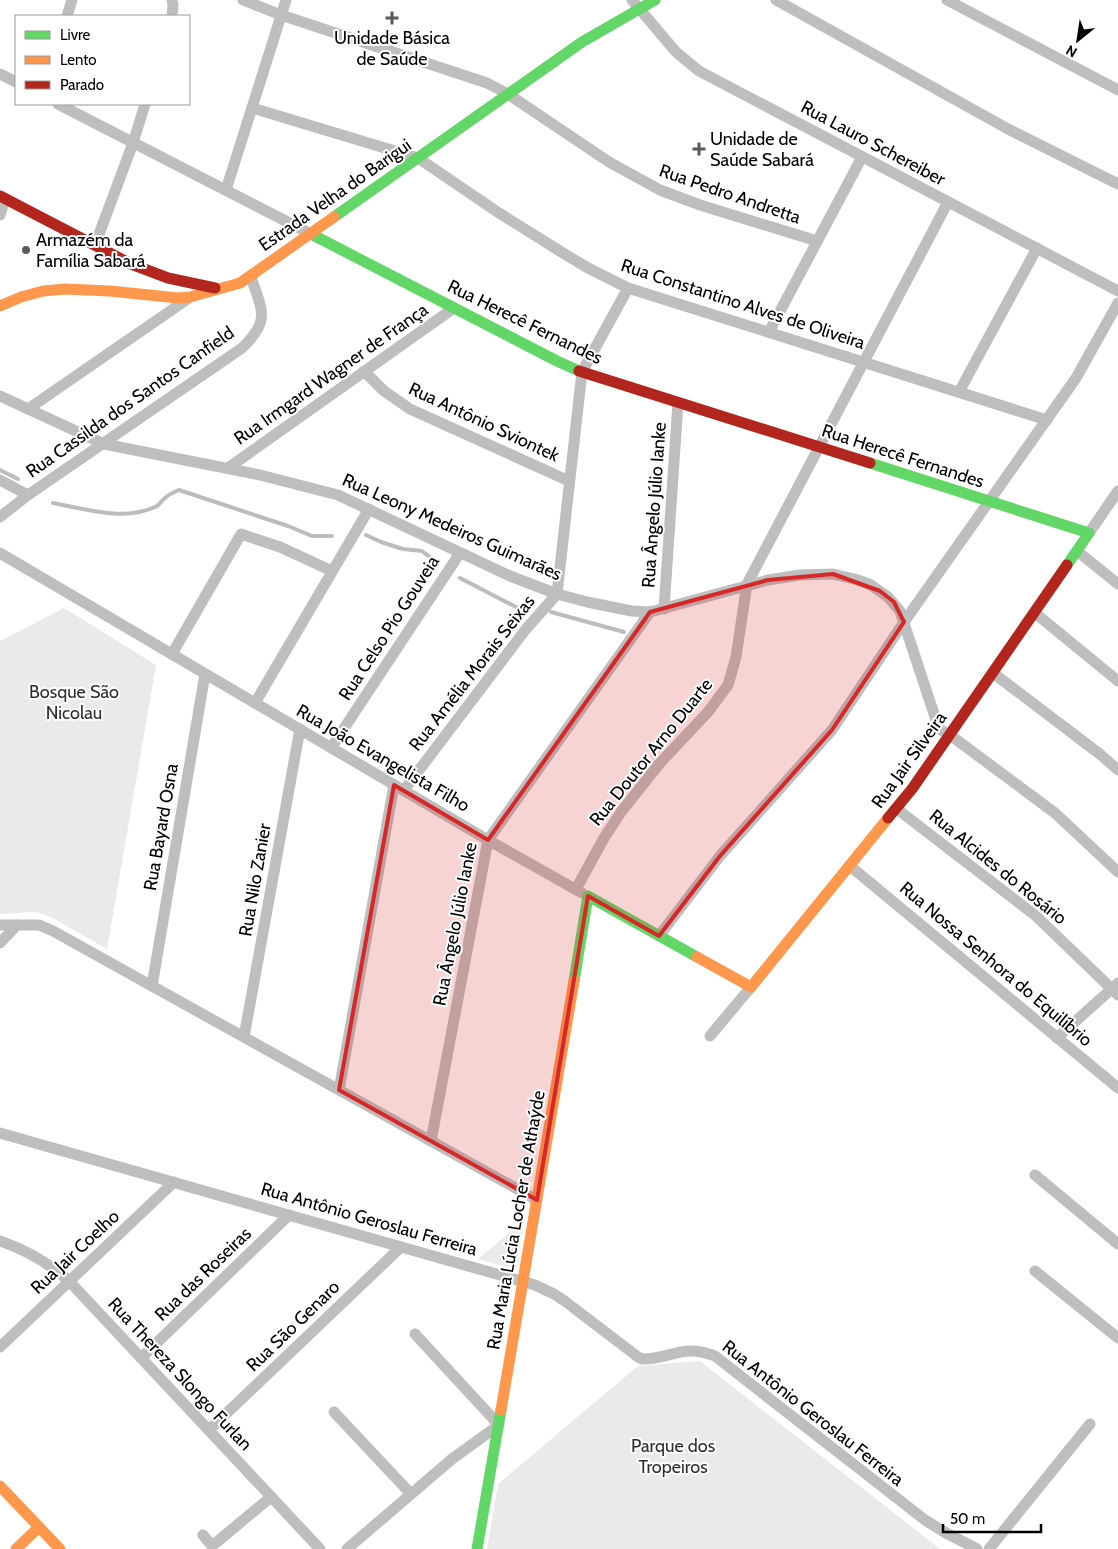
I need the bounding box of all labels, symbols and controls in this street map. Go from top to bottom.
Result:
marker: Unidade Básica de Saúde [385,11,399,25]
legend [15,15,190,105]
north arrow [1053,15,1103,65]
text: Livre [60,26,91,44]
place label: Unidade Básica de Saúde [334,27,450,70]
text: N [1063,41,1080,62]
text: Lento [60,51,97,69]
text: Parado [60,76,104,94]
street label: Rua Lauro Schereiber [797,96,949,190]
place label: Unidade de Saúde Sabará [710,128,814,171]
street label: Estrada Velha do Barigui [254,134,416,256]
marker: Unidade de Saúde Sabará [692,142,706,156]
street label: Rua Pedro Andretta [656,160,804,229]
place label: Armazém da Família Sabará [36,229,146,272]
marker: Armazém da Família Sabará [20,244,32,256]
street label: Rua Constantino Alves de Oliveira [618,254,868,354]
street label: Rua Herecê Fernandes [444,275,606,369]
street label: Rua Irmgard Wagner de França [230,298,432,449]
street label: Rua Cassilda dos Santos Canfield [22,322,238,482]
street label: Rua Antônio Sviontek [405,377,564,467]
street label: Rua Herecê Fernandes [819,419,987,493]
street label: Rua Ângelo Júlio Ianke [637,421,671,589]
street label: Rua Leony Medeiros Guimarães [339,469,565,585]
street label: Rua Celso Pio Gouveia [334,551,444,704]
street label: Rua Amélia Morais Seixas [404,591,540,755]
street label: Rua Doutor Arno Duarte [585,674,717,830]
park label: Bosque São Nicolau [29,681,119,724]
street label: Rua João Evangelista Filho [293,699,474,817]
street label: Rua Jair Silveira [867,707,952,812]
street label: Rua Bayard Osna [139,761,183,892]
street label: Rua Alcides do Rosário [925,805,1071,929]
street label: Rua Nilo Zanier [234,821,276,938]
street label: Rua Ângelo Júlio Ianke [428,840,482,1008]
street label: Rua Nossa Senhora do Equilíbrio [895,877,1097,1051]
street label: Rua Maria Lúcia Locher de Athaýde [482,1089,550,1351]
street label: Rua Antônio Geroslau Ferreira [258,1178,480,1261]
street label: Rua Jair Coelho [26,1205,124,1299]
street label: Rua das Roseiras [150,1223,256,1325]
street label: Rua São Genaro [242,1276,344,1376]
street label: Rua Thereza Slongo Furlan [103,1293,257,1455]
street label: Rua Antônio Geroslau Ferreira [718,1335,908,1491]
park label: Parque dos Tropeiros [631,1435,715,1478]
scale bar [943,1502,1040,1534]
text: 50 m [950,1510,985,1528]

